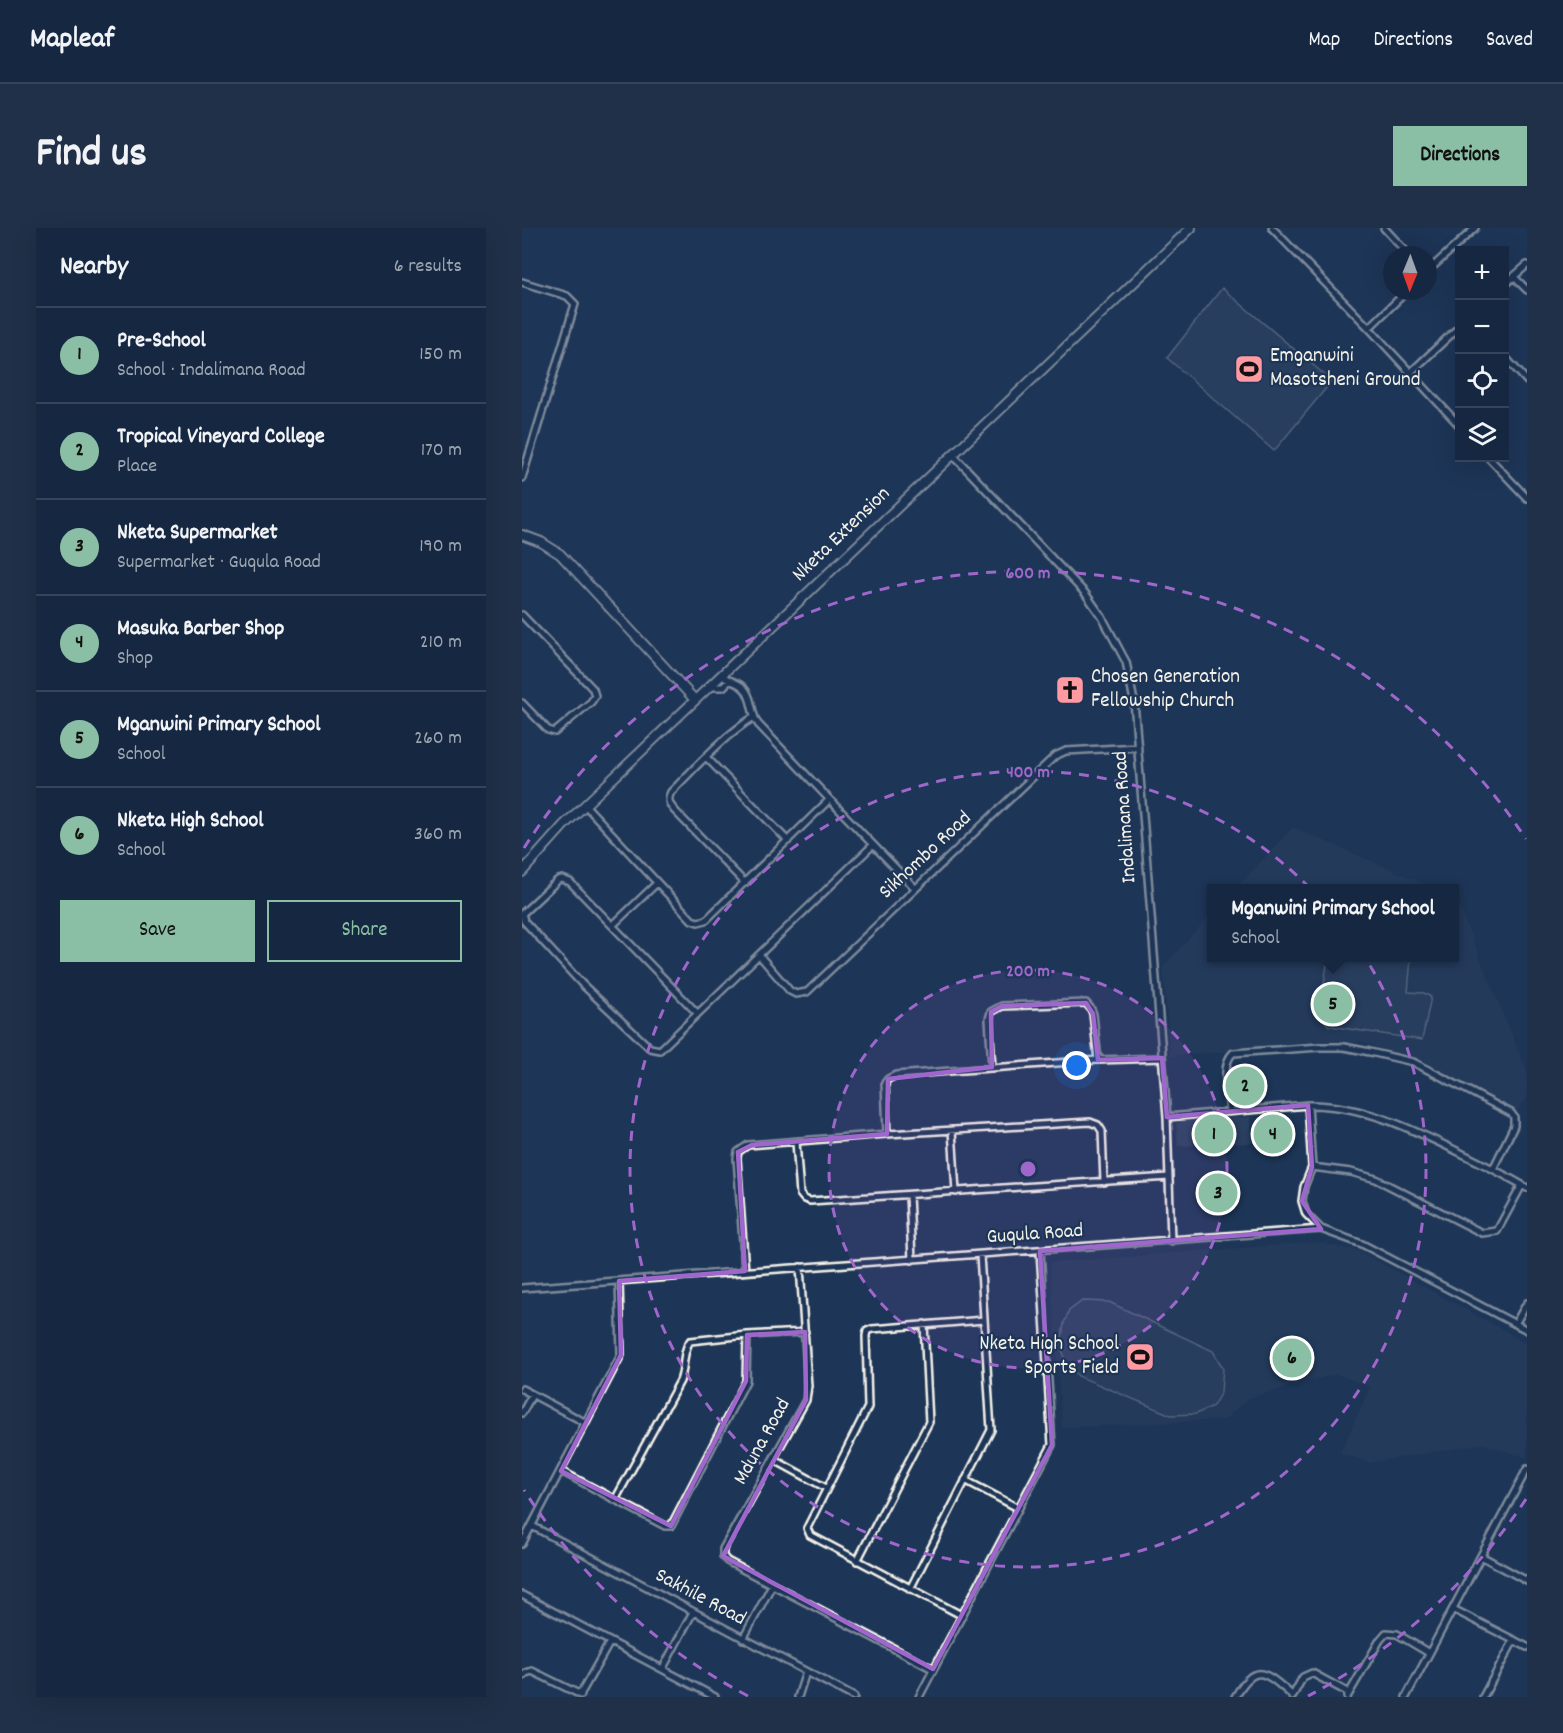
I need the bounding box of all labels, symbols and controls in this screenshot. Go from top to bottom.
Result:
text: Mapleaf [30,21,114,61]
text: Map [1309,26,1340,56]
text: Directions [1373,26,1453,56]
text: Saved [1486,26,1533,56]
text: Find us [36,126,147,186]
button: Directions [1393,126,1527,186]
north arrow [1383,246,1437,300]
map controls [1455,246,1509,462]
button: + [1455,246,1509,300]
text: Nearby [60,249,128,286]
text: 6 results [394,253,462,281]
button: − [1455,300,1509,354]
text: Pre-School [117,326,206,357]
text: 1 [77,341,82,369]
text: 150 m [419,341,462,369]
place label: Emganwini Masotsheni Ground [1270,342,1421,396]
sports icon: Emganwini Masotsheni Ground [1233,353,1265,385]
button: locate [1455,354,1509,408]
text: School · Indalimana Road [117,357,306,385]
button: layers [1455,408,1509,462]
text: Tropical Vineyard College [117,422,325,453]
text: 2 [75,437,84,465]
text: 170 m [421,437,462,465]
text: Place [117,453,157,481]
street label: Nketa Extension [786,480,898,590]
text: Nketa Supermarket [117,518,278,549]
text: 3 [75,533,84,561]
text: 190 m [419,533,462,561]
text: Supermarket · Guqula Road [117,549,321,577]
text: 600 m [1006,562,1050,587]
text: Masuka Barber Shop [117,614,284,645]
text: 4 [75,629,84,657]
text: 210 m [420,629,462,657]
text: Shop [117,645,153,673]
place label: Chosen Generation Fellowship Church [1091,663,1240,717]
church icon: Chosen Generation Fellowship Church [1054,674,1086,706]
text: Mganwini Primary School [117,710,321,741]
text: 5 [75,725,84,753]
text: 260 m [414,725,462,753]
text: School [117,741,166,769]
street label: Indalimana Road [1106,750,1146,884]
text: 400 m [1006,761,1050,786]
street label: Sikhombo Road [873,805,979,907]
text: Nketa High School [117,806,264,837]
text: 6 [75,821,84,849]
text: 360 m [414,821,462,849]
text: School [117,837,166,865]
popup [1207,884,1459,962]
text: Mganwini Primary School [1231,894,1435,925]
button: Save [60,900,255,962]
button: Share [267,900,462,962]
text: School [1231,925,1280,953]
text: 200 m [1006,960,1050,985]
pin: 5 [1314,982,1352,1026]
your location [1062,1051,1091,1080]
pin: 2 [1226,1064,1264,1108]
pin: 1 [1194,1112,1234,1156]
pin: 4 [1254,1112,1293,1156]
centre of rings [1018,1159,1038,1179]
pin: 3 [1198,1170,1238,1216]
street label: Guqula Road [986,1217,1084,1253]
place label: Nketa High School Sports Field [979,1330,1119,1384]
pin: 6 [1272,1336,1312,1380]
sports icon: Nketa High School Sports Field [1124,1341,1156,1373]
street label: Mduna Road [727,1393,799,1491]
street label: Sakhile Road [649,1561,751,1635]

